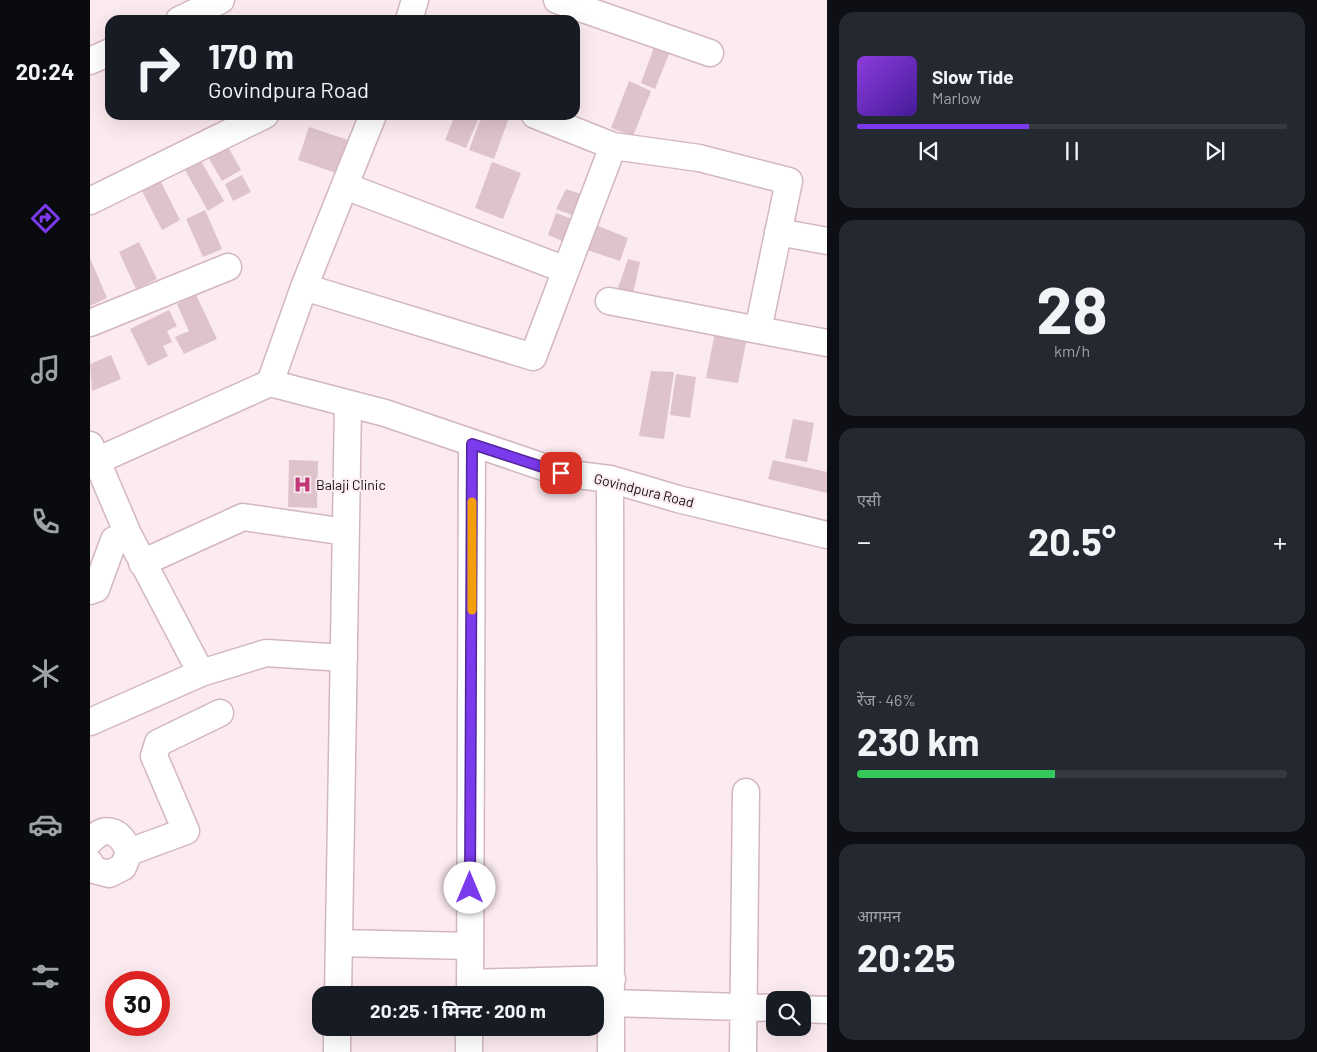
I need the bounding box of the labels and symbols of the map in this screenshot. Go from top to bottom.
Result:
pin [540,452,582,494]
street label: Govindpura Road [592,469,696,511]
hospital icon: Balaji Clinic [292,474,312,494]
place label: Balaji Clinic [316,476,386,493]
position arrow [443,861,495,913]
speed limit sign: 30 [105,971,170,1036]

